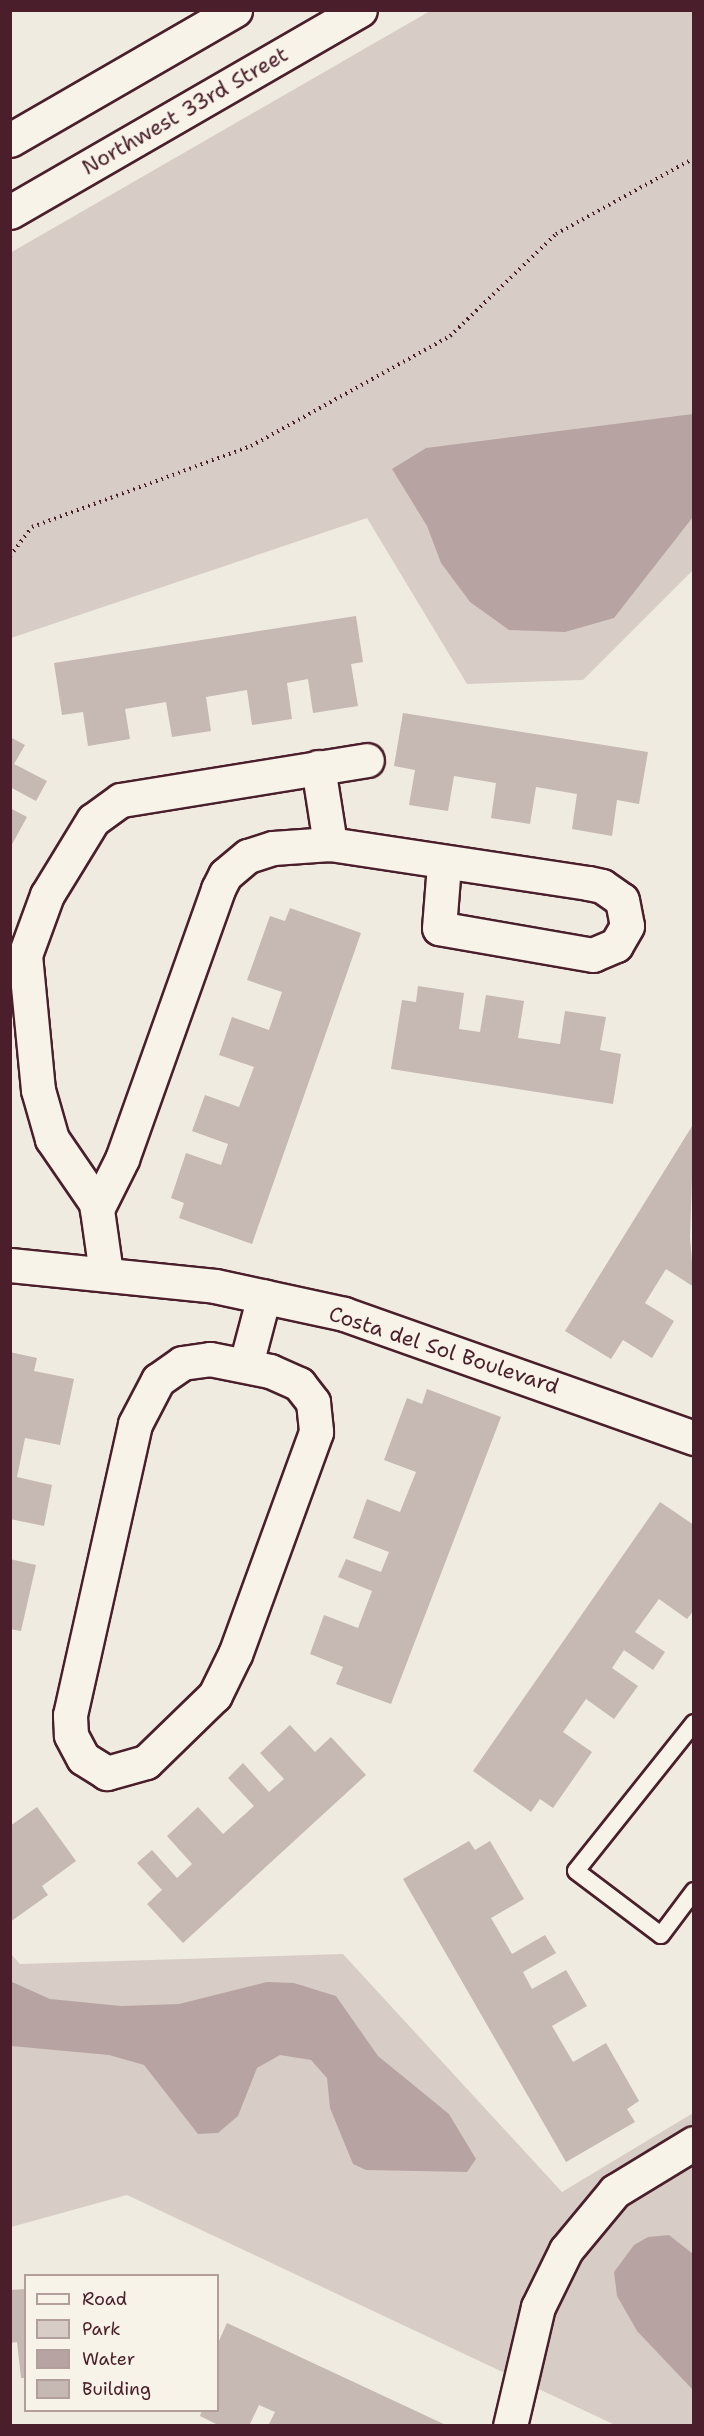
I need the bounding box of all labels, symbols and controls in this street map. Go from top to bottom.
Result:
street label: Northwest 33rd Street [77,42,293,180]
street label: Costa del Sol Boulevard [326,1301,562,1399]
legend [24,2274,219,2412]
text: Road [82,2287,127,2311]
text: Park [82,2317,121,2341]
text: Water [82,2347,135,2371]
text: Building [82,2377,151,2401]

